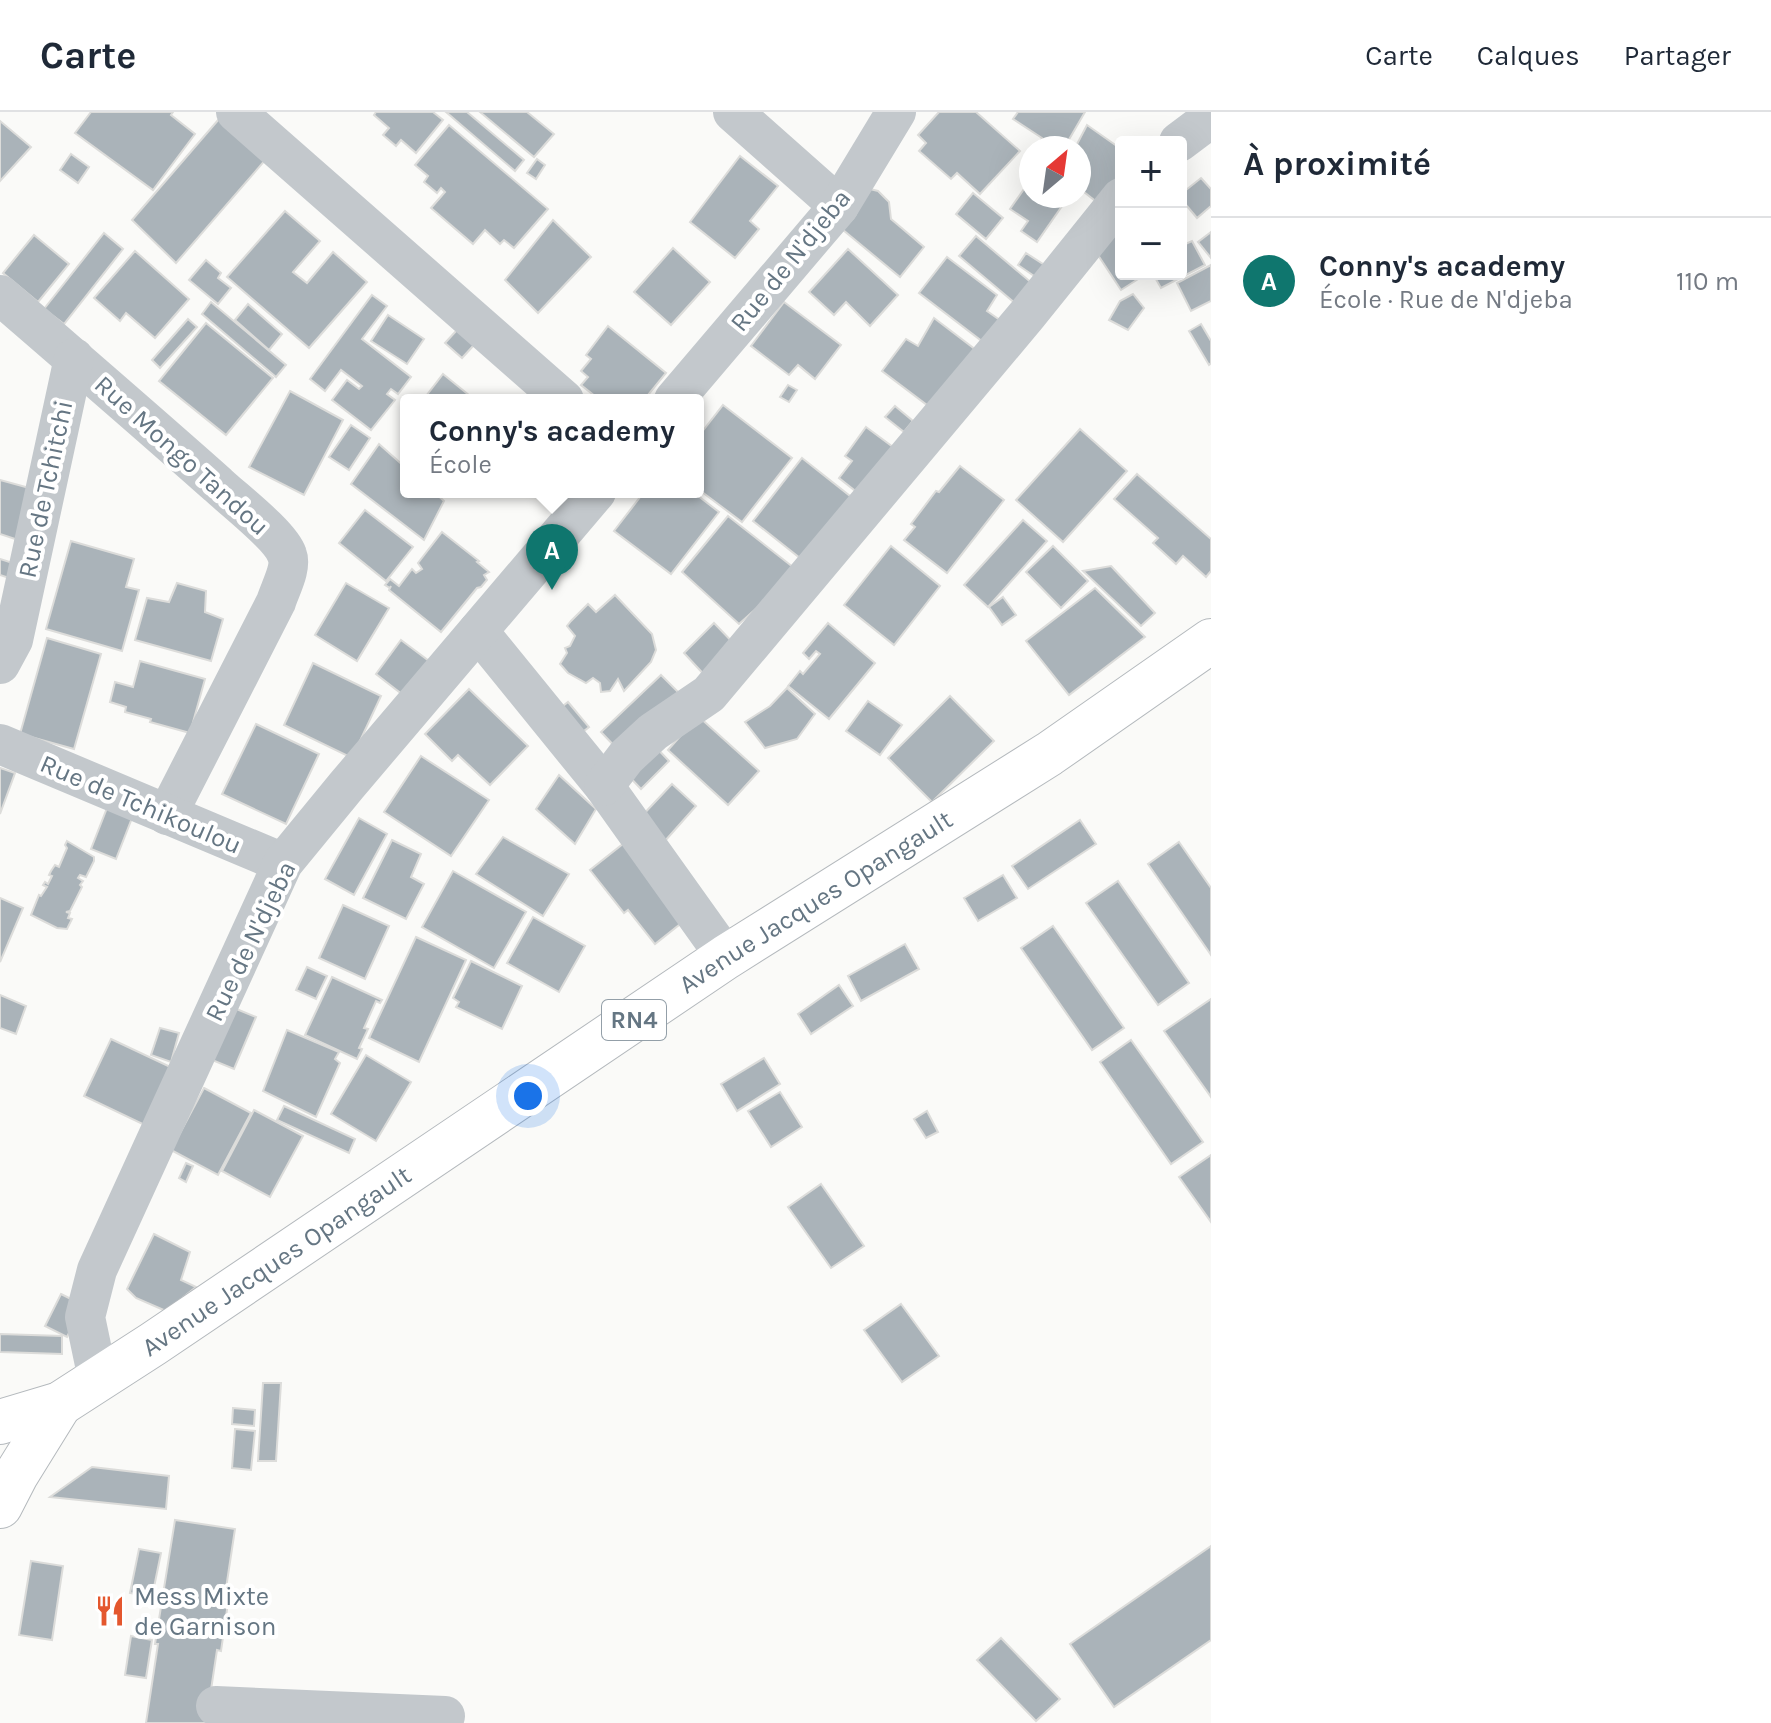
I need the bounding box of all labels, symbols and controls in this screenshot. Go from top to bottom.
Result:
text: Carte [40,33,136,78]
text: Carte [1365,39,1433,72]
text: Calques [1477,39,1580,72]
text: Partager [1624,39,1731,72]
north arrow [1019,136,1091,208]
map controls [1115,136,1187,280]
button: + [1115,136,1187,208]
text: À proximité [1243,144,1431,184]
street label: Rue de N'djeba [724,183,857,338]
button: − [1115,208,1187,280]
text: Conny's academy [1319,248,1565,284]
text: A [1261,266,1277,297]
text: 110 m [1676,266,1739,297]
text: École · Rue de N'djeba [1319,284,1573,315]
street label: Rue Mongo Tandou [88,369,275,542]
popup [400,394,704,498]
street label: Rue de Tchitchi [12,398,79,581]
text: Conny's academy [429,413,675,449]
text: École [429,449,492,480]
pin: A [526,524,578,590]
street label: Rue de Tchikoulou [35,748,246,861]
street label: Avenue Jacques Opangault [673,804,958,1000]
street label: Rue de N'djeba [198,856,303,1026]
road number: RN4 [602,1000,666,1040]
your location [508,1076,548,1116]
street label: Avenue Jacques Opangault [136,1159,417,1363]
place label: Mess Mixte de Garnison [134,1581,276,1642]
restaurant icon: Mess Mixte de Garnison [93,1594,127,1628]

